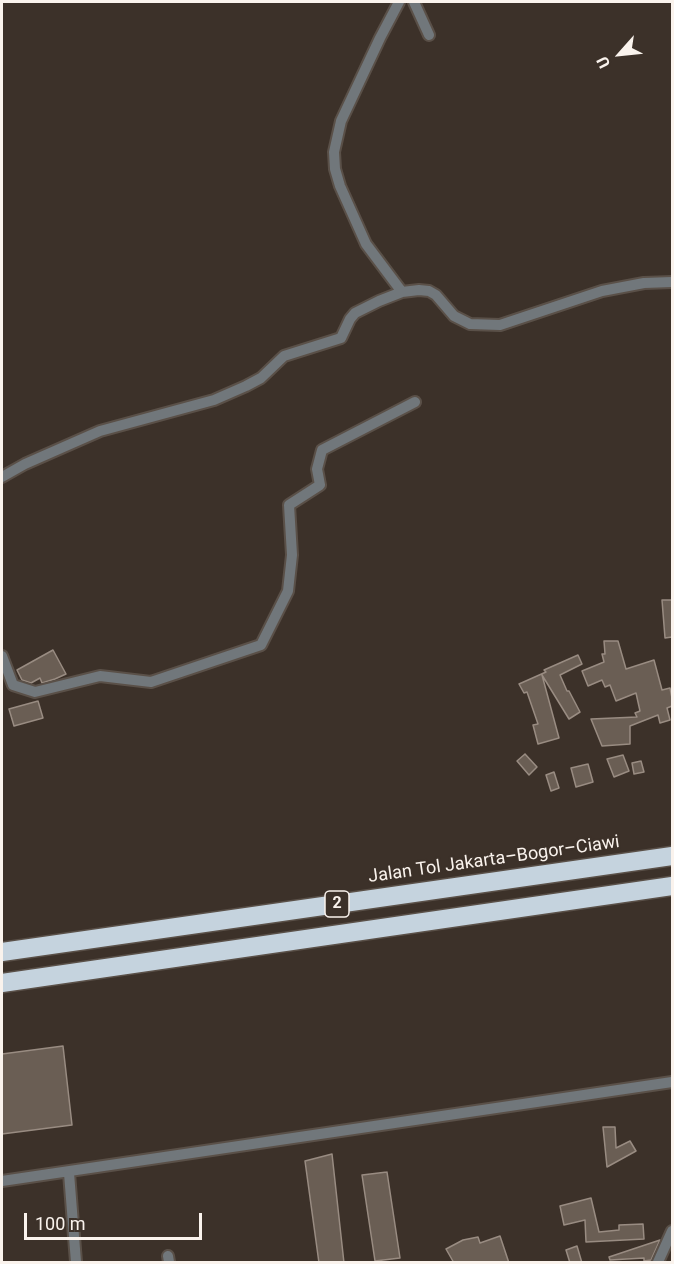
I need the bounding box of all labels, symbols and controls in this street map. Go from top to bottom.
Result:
north arrow [590,24,650,84]
text: U [593,53,614,71]
street label: Jalan Tol Jakarta–Bogor–Ciawi [367,832,621,888]
road number: 2 [325,891,349,917]
scale bar [27,1201,206,1239]
text: 100 m [35,1213,86,1234]

